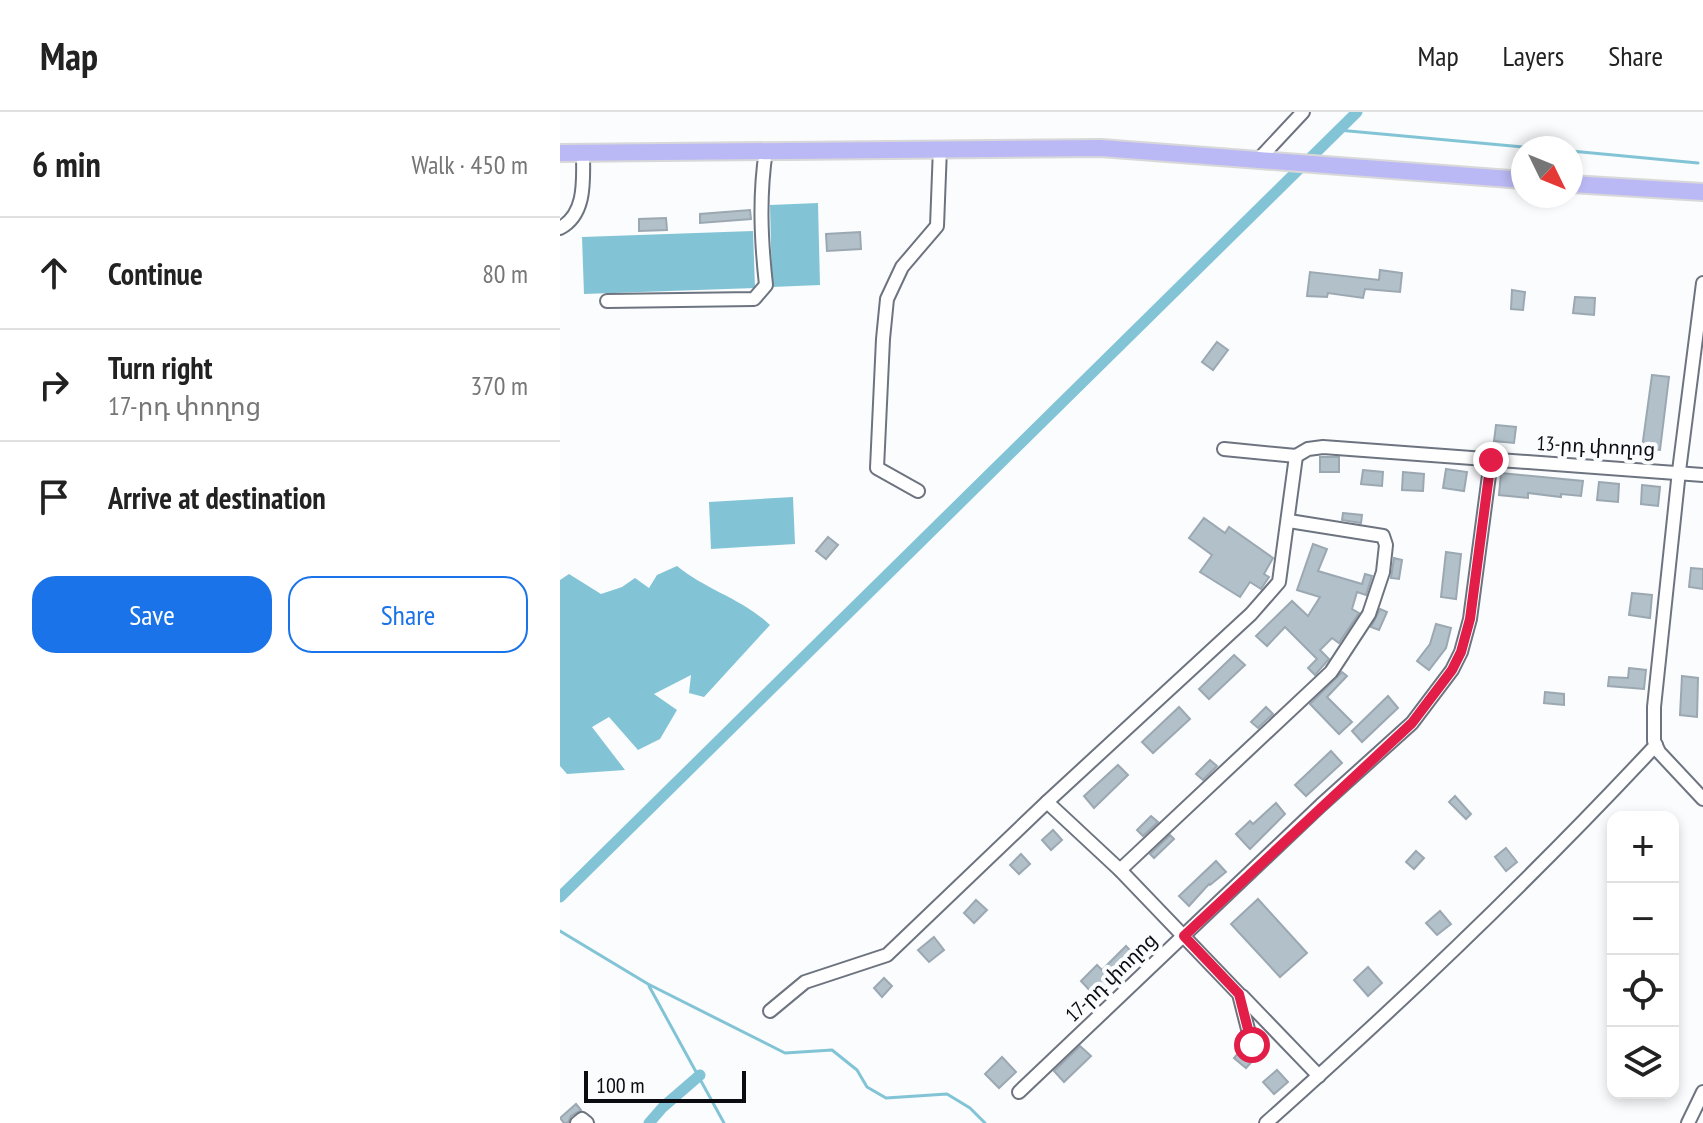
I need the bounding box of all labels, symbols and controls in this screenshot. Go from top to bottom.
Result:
text: Map [40,31,98,80]
text: Map [1417,37,1459,74]
text: Layers [1503,37,1564,74]
text: Share [1608,37,1663,74]
north arrow [1511,136,1583,208]
text: 6 min [32,142,101,186]
text: Walk · 450 m [411,148,528,181]
icon: ahead [32,251,76,295]
text: Continue [108,254,203,293]
text: 80 m [482,257,528,290]
text: Turn right [108,348,212,387]
icon: right [32,363,76,407]
text: 370 m [470,369,528,402]
text: 17-րդ փողոց [108,389,261,422]
street label: 13-րդ փողոց [1536,430,1656,462]
route end [1473,442,1509,478]
icon: arrive [32,475,76,519]
text: Arrive at destination [108,478,326,517]
button: Save [32,576,272,653]
button: Share [288,576,528,653]
map controls [1607,811,1679,1099]
button: + [1607,811,1679,883]
button: − [1607,883,1679,955]
street label: 17-րդ փողոց [1060,927,1162,1027]
button: locate [1607,955,1679,1027]
route start [1234,1027,1270,1063]
button: layers [1607,1027,1679,1099]
scale bar [584,1067,746,1103]
text: 100 m [596,1071,645,1099]

